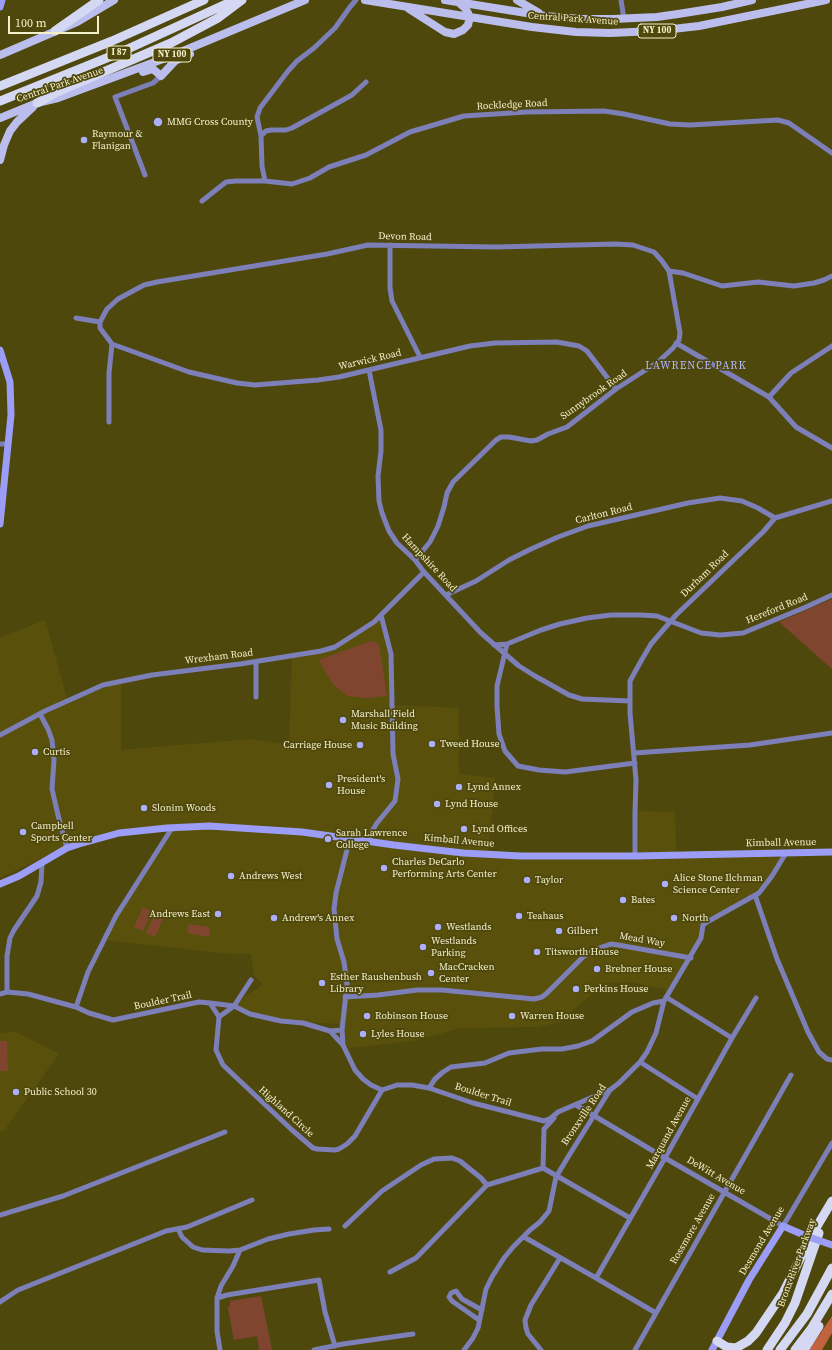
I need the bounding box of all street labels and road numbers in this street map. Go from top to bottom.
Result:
street label: Central Park Avenue [527,10,619,28]
road number: NY 100 [638,24,676,38]
road number: I 87 [107,46,131,60]
road number: NY 100 [153,48,191,62]
street label: Central Park Avenue [15,65,105,105]
street label: Rockledge Road [476,97,548,113]
street label: Devon Road [378,231,432,243]
street label: Warwick Road [337,347,403,373]
street label: Sunnybrook Road [558,367,630,423]
street label: Carlton Road [574,501,634,527]
street label: Hampshire Road [399,532,459,594]
street label: Durham Road [678,548,732,600]
street label: Hereford Road [744,591,810,627]
street label: Wrexham Road [184,647,254,667]
street label: Kimball Avenue [423,832,495,850]
street label: Kimball Avenue [746,836,816,850]
street label: Mead Way [618,930,666,950]
street label: Boulder Trail [133,989,193,1013]
street label: Boulder Trail [453,1081,513,1109]
street label: Bronxville Road [559,1082,609,1148]
street label: Highland Circle [256,1084,316,1140]
street label: Marquand Avenue [644,1095,694,1171]
street label: DeWitt Avenue [685,1154,747,1198]
street label: Rossmore Avenue [668,1192,718,1266]
street label: Desmond Avenue [737,1205,787,1277]
street label: Bronx River Parkway [775,1217,819,1309]

